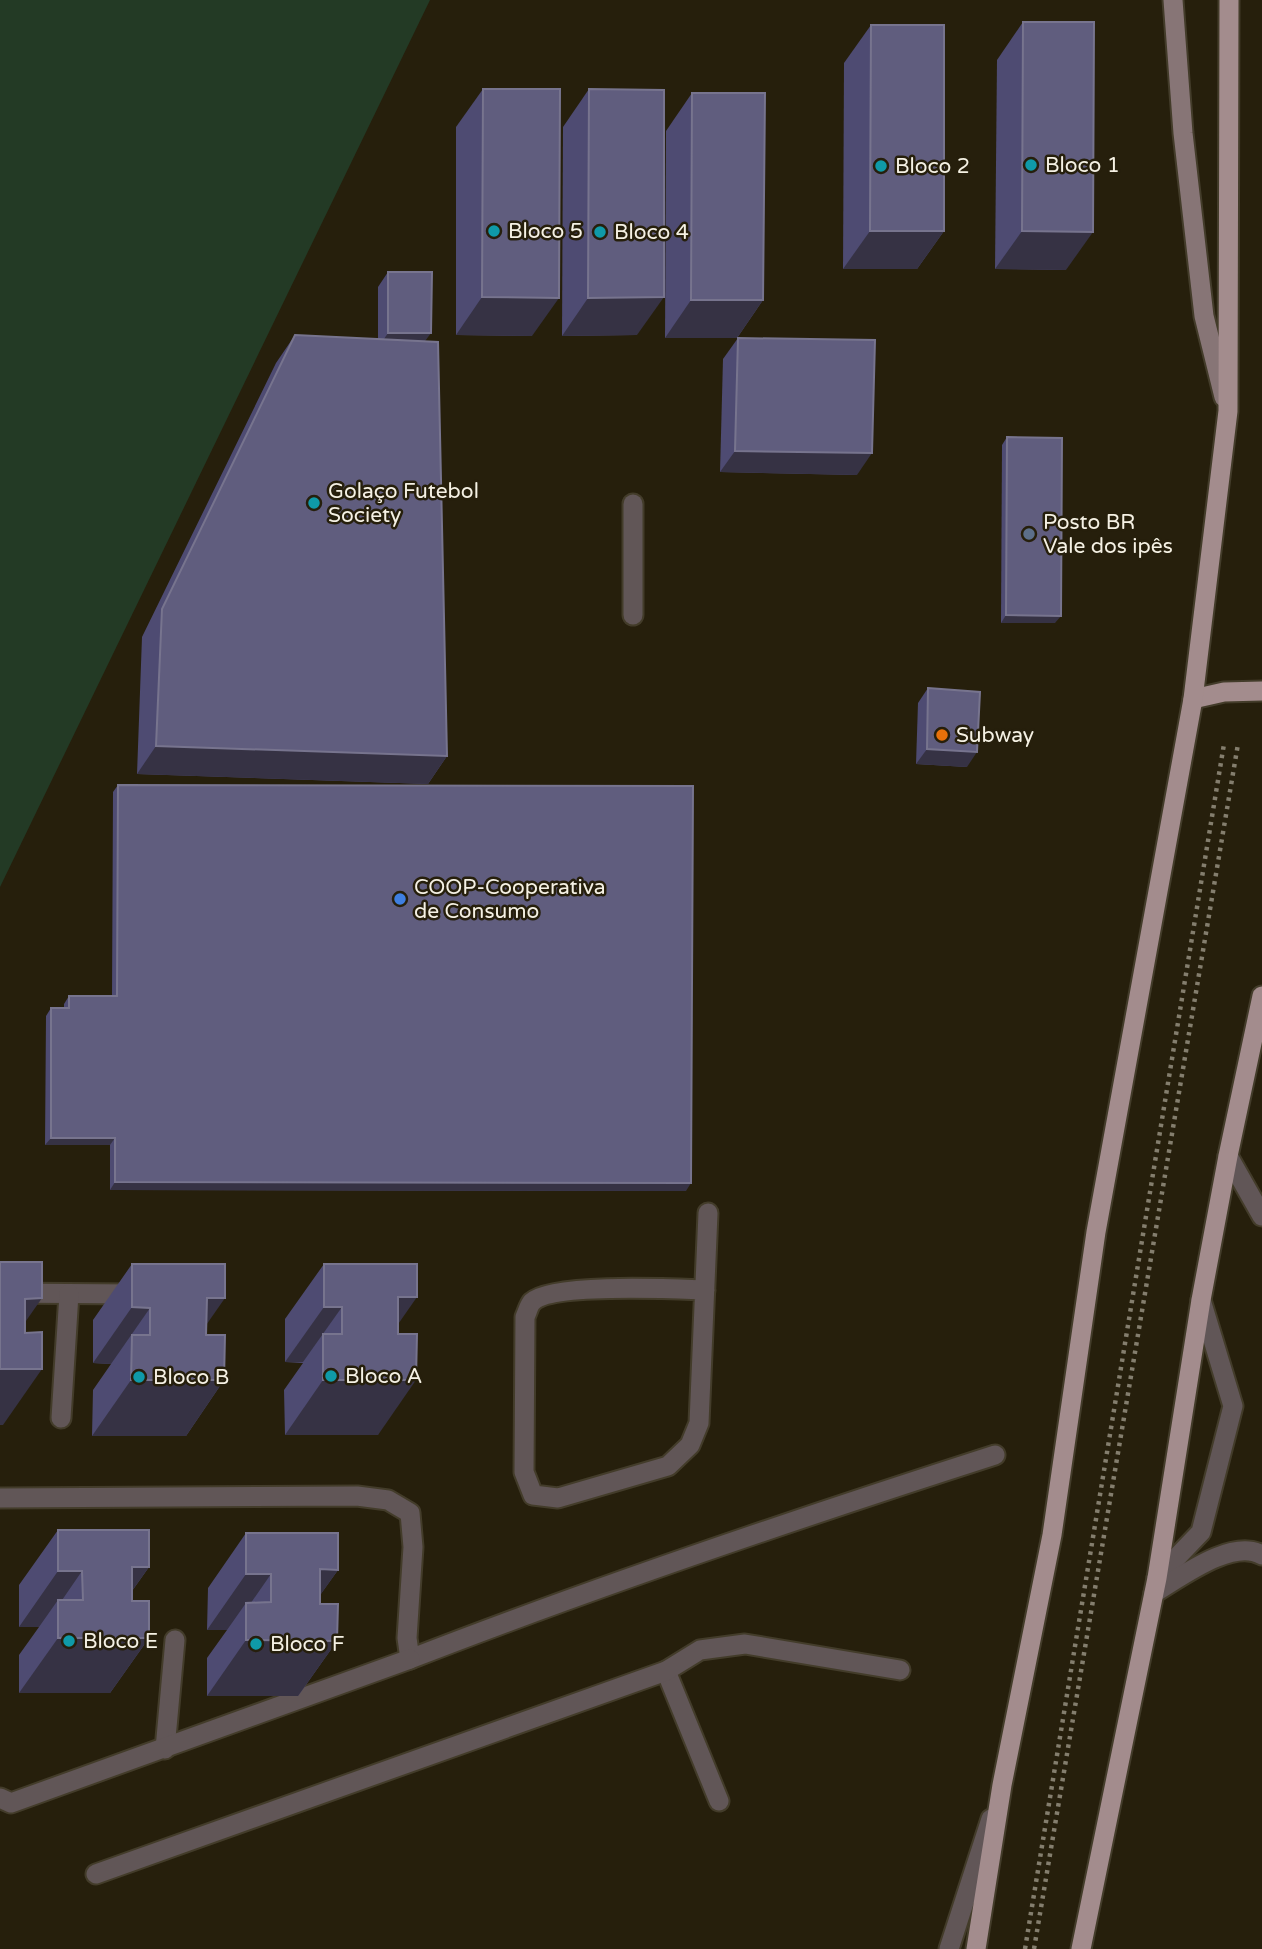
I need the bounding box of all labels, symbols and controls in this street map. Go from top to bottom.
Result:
place label: Bloco 1 [1045,153,1120,178]
place label: Bloco 2 [895,154,970,179]
marker: Bloco 1 [1023,157,1039,173]
marker: Bloco 2 [873,158,889,174]
place label: Bloco 5 [508,219,583,244]
place label: Bloco 4 [614,220,689,245]
marker: Bloco 5 [486,223,502,239]
marker: Bloco 4 [592,224,608,240]
place label: Golaço Futebol Society [328,479,479,528]
marker: Golaço Futebol Society [306,495,322,511]
place label: Posto BR Vale dos ipês [1043,510,1173,559]
marker: Posto BR Vale dos ipês [1021,526,1037,542]
place label: Subway [956,723,1034,748]
marker: Subway [934,727,950,743]
place label: COOP-Cooperativa de Consumo [414,875,606,924]
marker: COOP-Cooperativa de Consumo [392,891,408,907]
place label: Bloco A [345,1364,422,1389]
place label: Bloco B [153,1365,229,1390]
marker: Bloco A [323,1368,339,1384]
marker: Bloco B [131,1369,147,1385]
place label: Bloco E [83,1629,158,1654]
place label: Bloco F [270,1632,345,1657]
marker: Bloco E [61,1633,77,1649]
marker: Bloco F [248,1636,264,1652]

